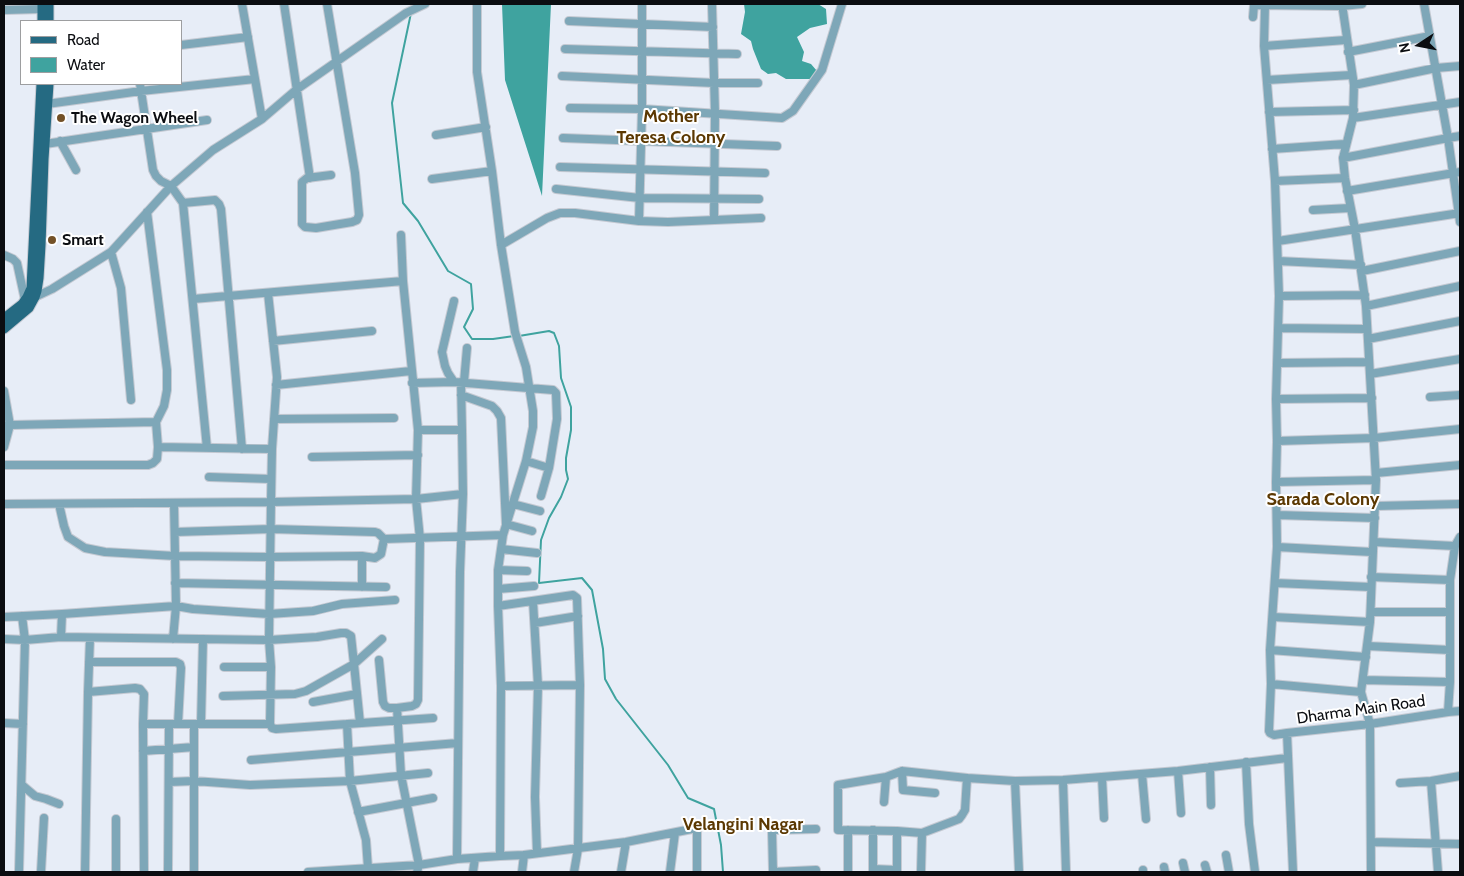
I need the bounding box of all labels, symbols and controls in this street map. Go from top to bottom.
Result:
legend [20,20,182,85]
north arrow [1394,20,1444,70]
text: Road [67,31,100,49]
text: N [1394,41,1414,54]
text: Water [67,56,105,74]
district label: Mother Teresa Colony [617,106,725,148]
place label: The Wagon Wheel [71,108,198,128]
marker: The Wagon Wheel [55,112,67,124]
place label: Smart [62,230,104,250]
marker: Smart [46,234,58,246]
district label: Sarada Colony [1267,489,1379,511]
street label: Dharma Main Road [1296,691,1426,729]
district label: Velangini Nagar [683,814,803,836]

